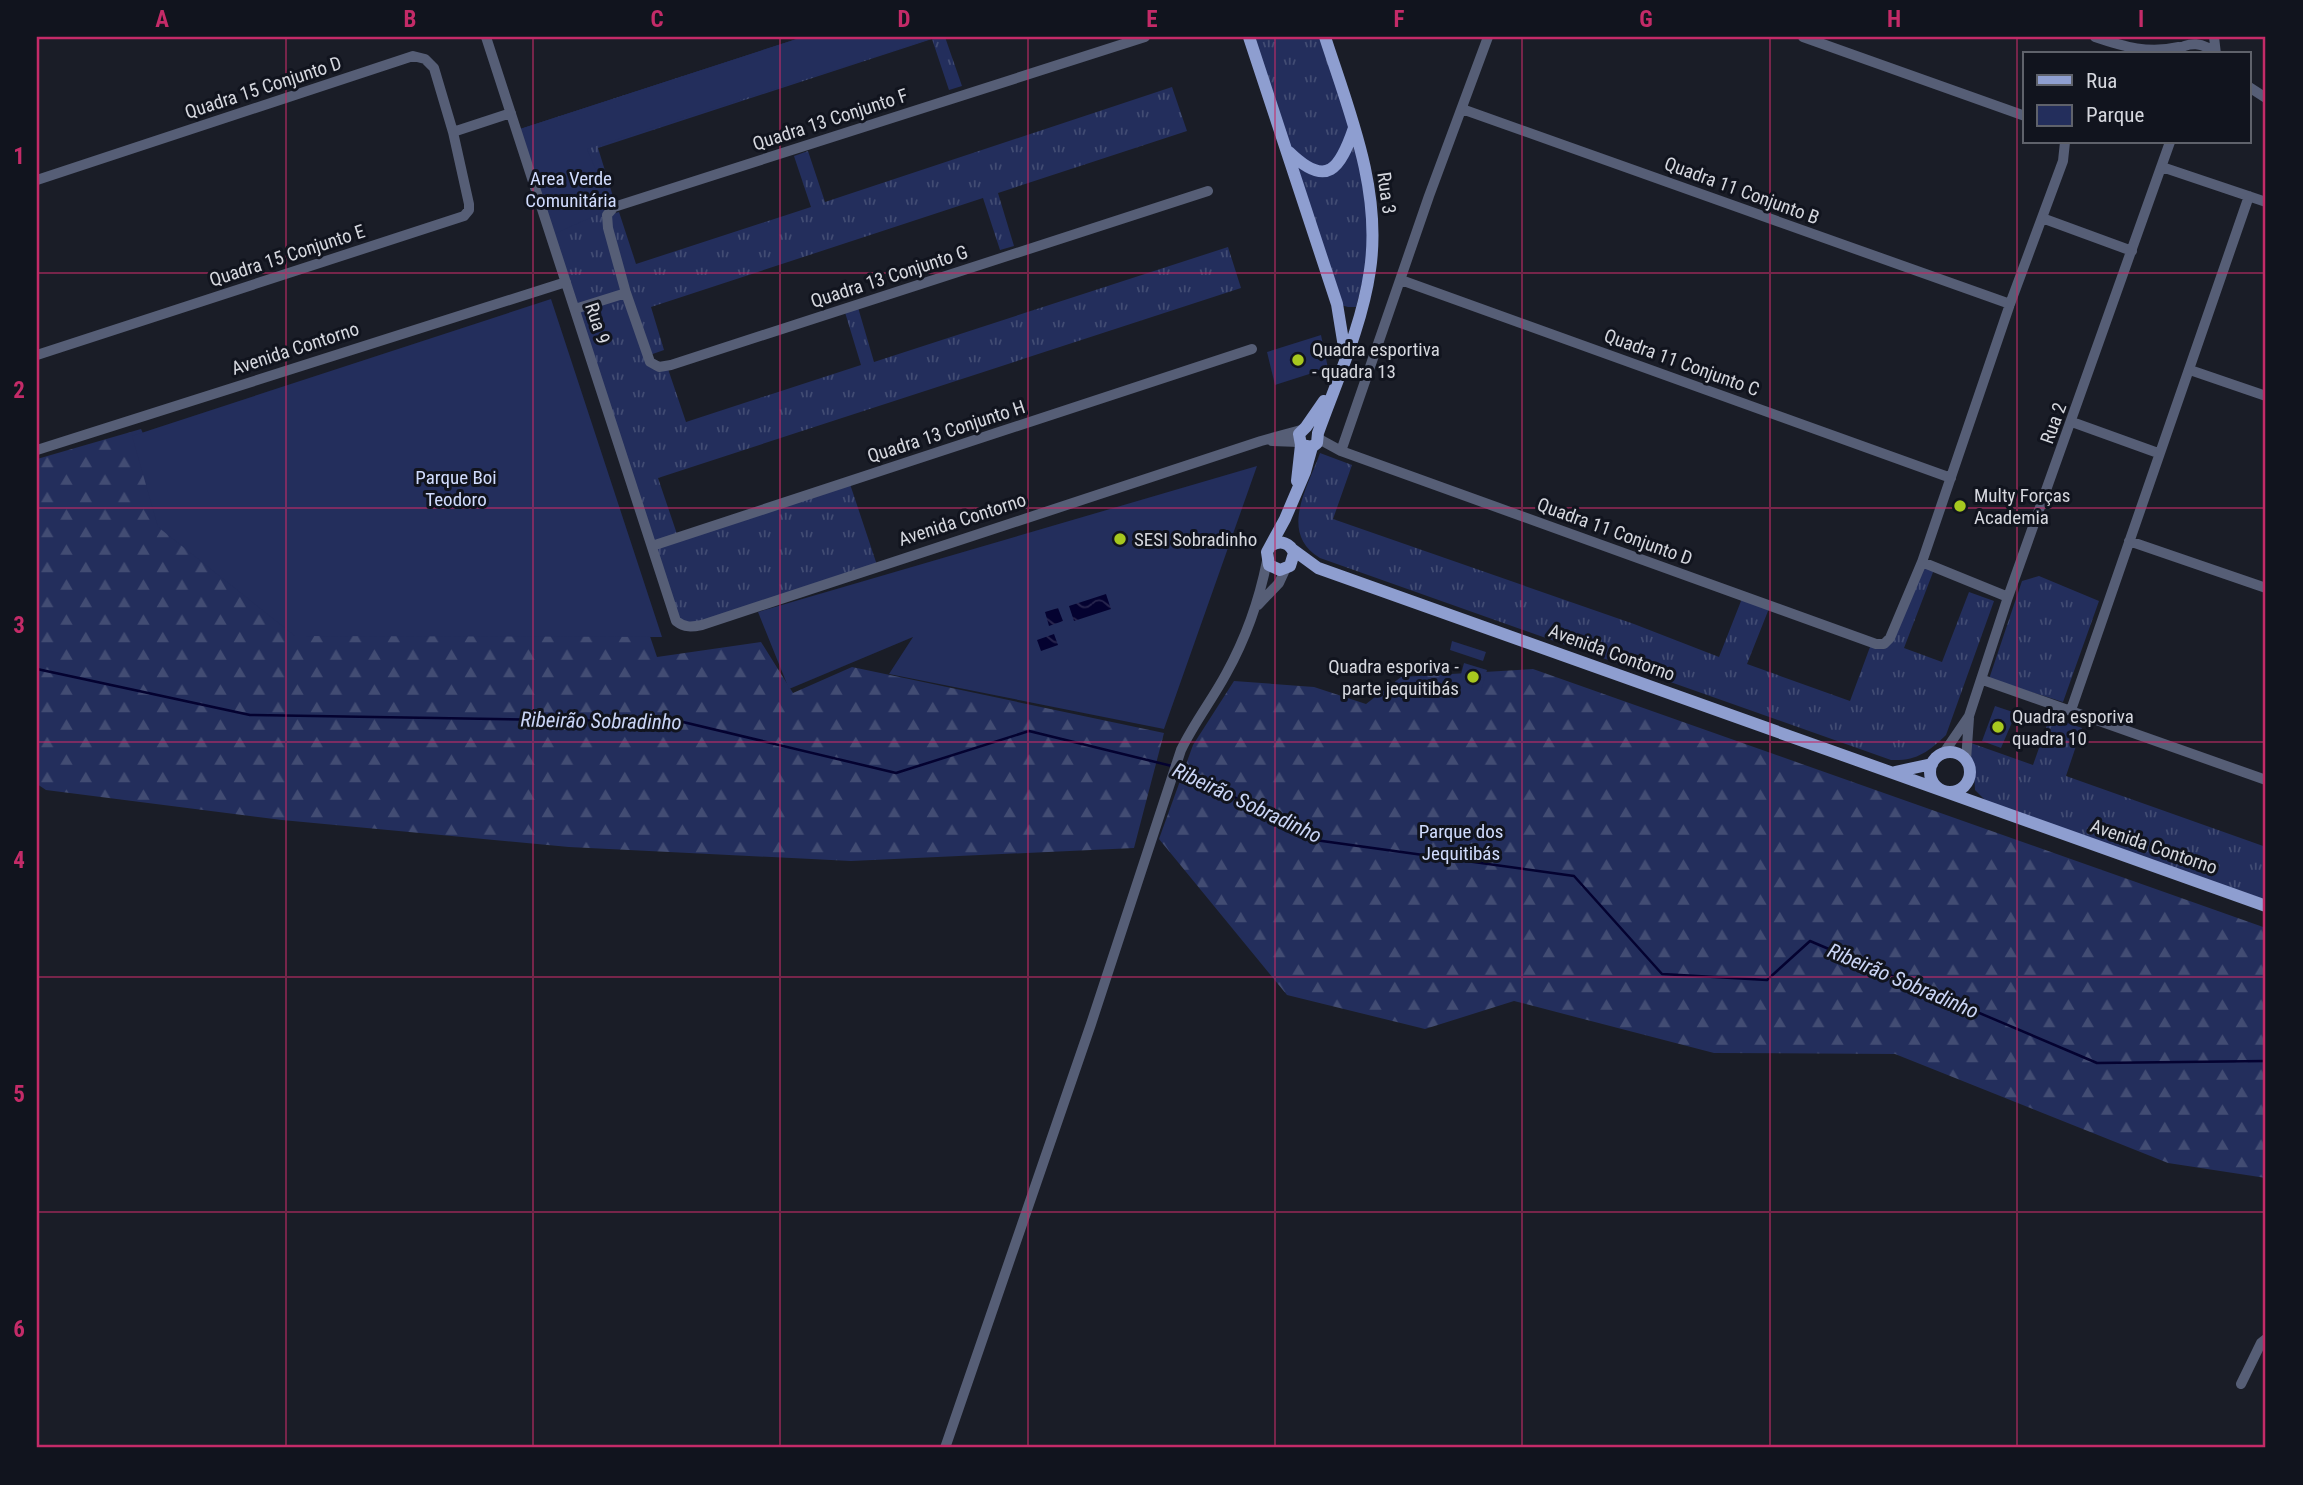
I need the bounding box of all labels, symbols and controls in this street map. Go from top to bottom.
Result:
text: A [155,6,169,33]
text: B [404,6,416,33]
text: C [650,6,664,33]
text: D [898,6,911,33]
text: E [1146,6,1158,33]
text: F [1394,6,1405,33]
text: G [1639,6,1653,33]
text: H [1887,6,1901,33]
text: I [2138,6,2144,33]
street label: Quadra 15 Conjunto D [182,51,344,124]
legend [2023,52,2250,144]
text: Rua [2086,69,2117,93]
street label: Quadra 13 Conjunto F [750,84,911,155]
text: Parque [2086,103,2144,127]
text: 1 [13,143,25,170]
street label: Quadra 11 Conjunto B [1661,152,1822,229]
park label: Area Verde Comunitária [525,167,617,212]
street label: Rua 3 [1372,171,1401,216]
street label: Quadra 15 Conjunto E [207,219,368,291]
street label: Quadra 13 Conjunto G [808,240,971,313]
street label: Rua 9 [580,300,615,347]
street label: Avenida Contorno [228,317,362,380]
street label: Quadra 11 Conjunto C [1601,324,1763,401]
place label: Quadra esportiva - quadra 13 [1312,338,1440,383]
marker: Quadra esportiva - quadra 13 [1290,352,1306,368]
text: 2 [13,377,25,404]
street label: Quadra 13 Conjunto H [864,395,1028,468]
street label: Rua 2 [2035,399,2071,447]
park label: Parque Boi Teodoro [415,466,497,511]
place label: Multy Forças Academia [1974,484,2070,529]
street label: Avenida Contorno [895,488,1029,551]
street label: Quadra 11 Conjunto D [1534,493,1696,570]
marker: Multy Forças Academia [1952,498,1968,514]
place label: SESI Sobradinho [1134,528,1257,551]
marker: SESI Sobradinho [1112,531,1128,547]
text: 3 [13,612,25,639]
street label: Avenida Contorno [1545,619,1678,686]
place label: Quadra esporiva - parte jequitibás [1328,655,1459,700]
marker: Quadra esporiva - parte jequitibás [1465,669,1481,685]
place label: Quadra esporiva quadra 10 [2012,705,2134,750]
water label: Ribeirão Sobradinho [520,708,682,734]
marker: Quadra esporiva quadra 10 [1990,719,2006,735]
water label: Ribeirão Sobradinho [1169,758,1325,848]
street label: Avenida Contorno [2087,814,2220,879]
park label: Parque dos Jequitibás [1419,820,1503,865]
text: 4 [13,847,25,874]
water label: Ribeirão Sobradinho [1824,938,1982,1024]
text: 5 [13,1081,25,1108]
text: 6 [13,1316,25,1343]

